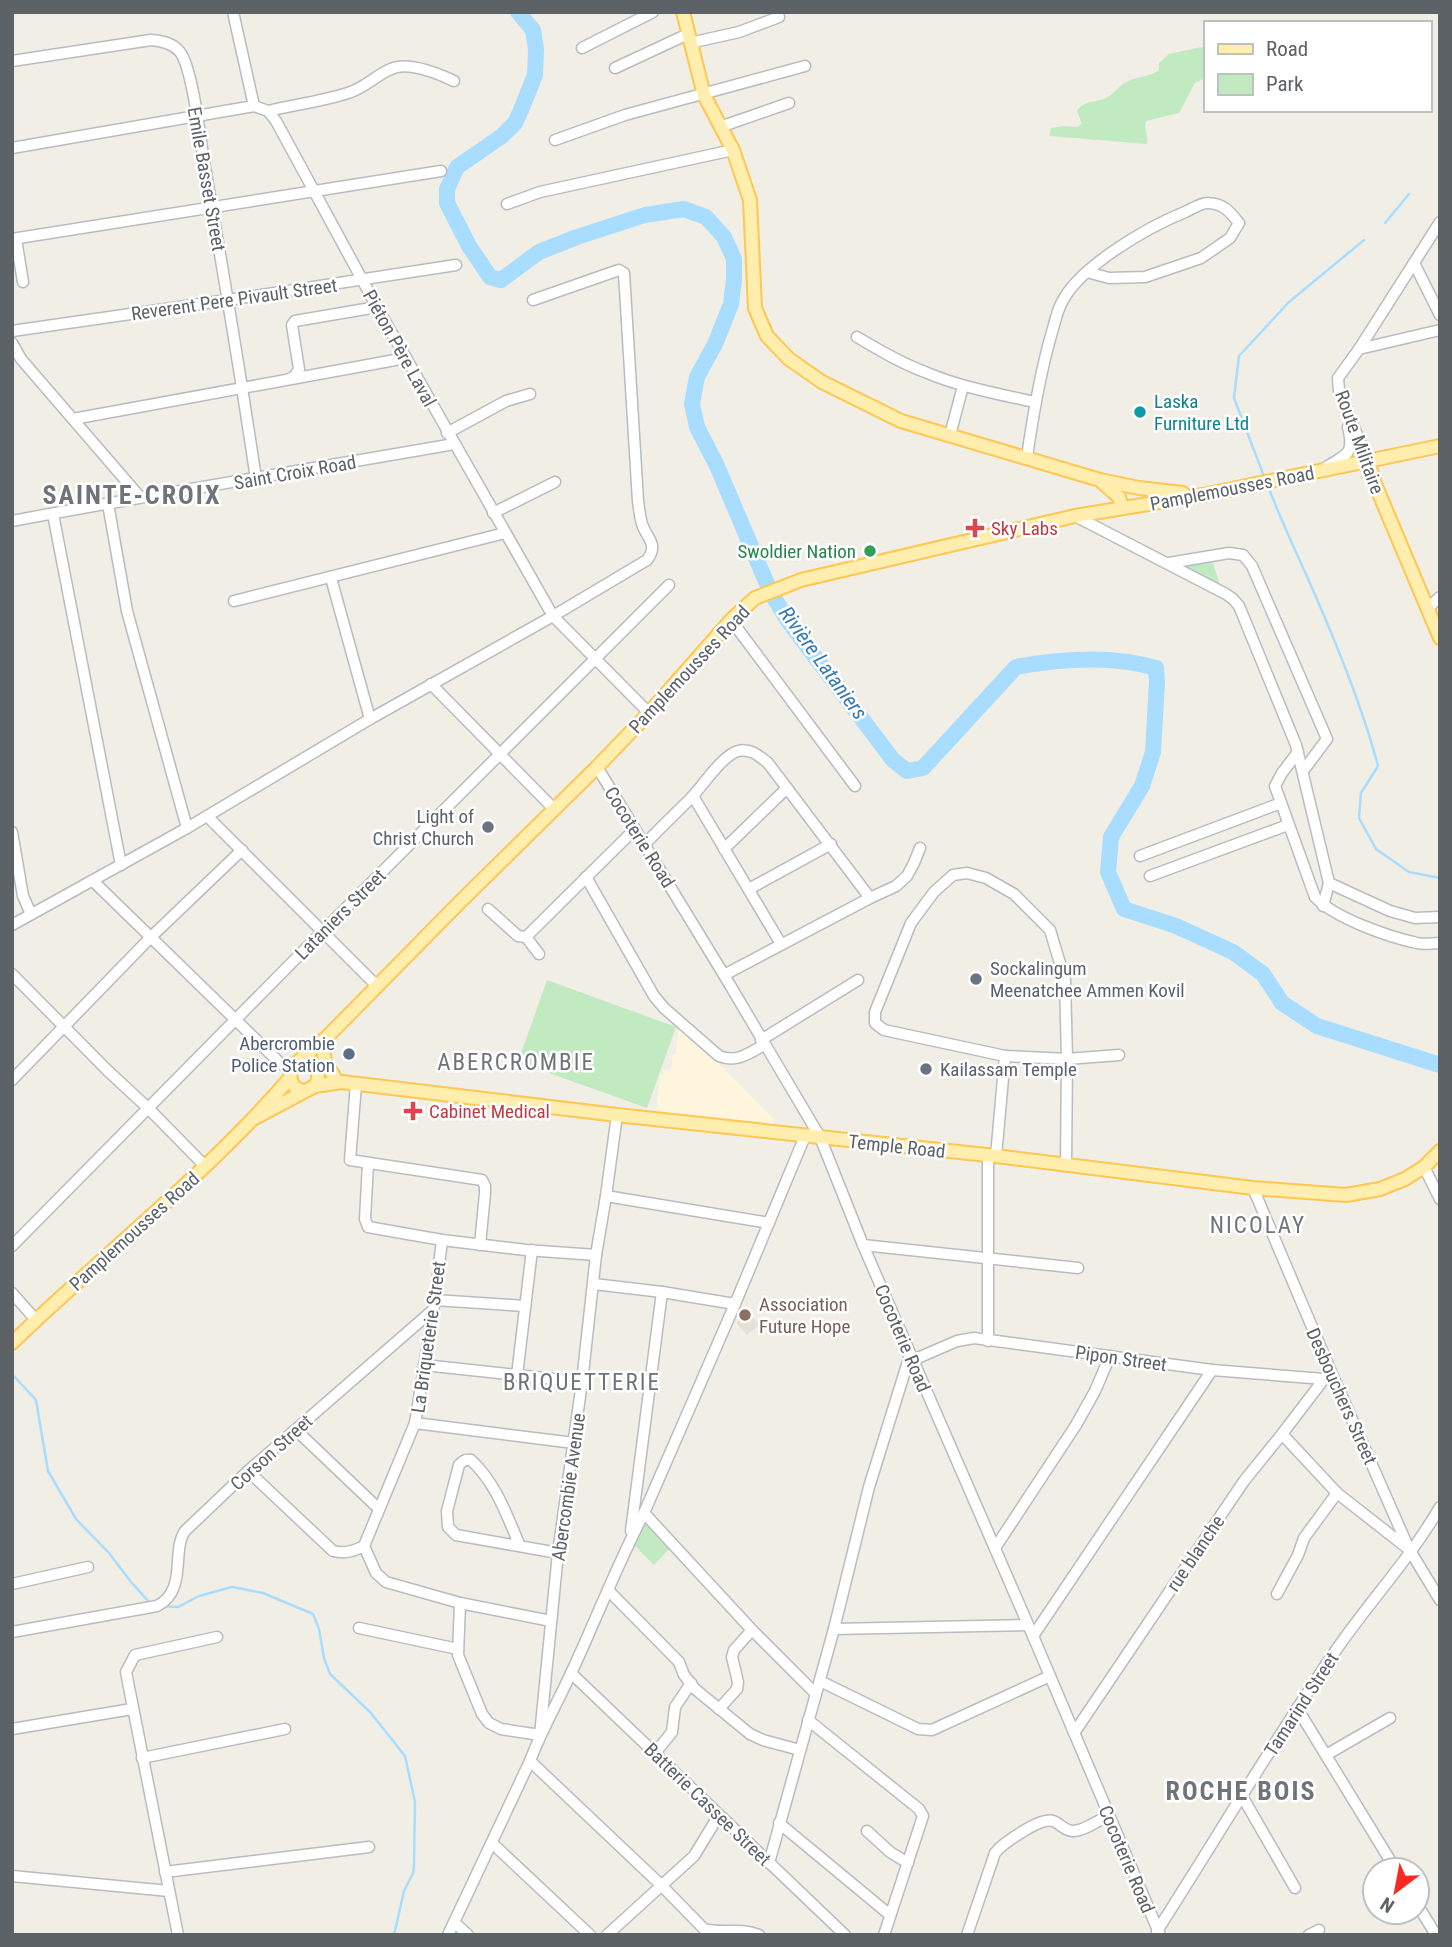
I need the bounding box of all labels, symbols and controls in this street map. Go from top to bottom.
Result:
legend [1204,21,1431,112]
text: Road [1266,37,1308,61]
text: Park [1266,72,1304,96]
street label: Emile Basset Street [183,105,231,253]
street label: Reverent Pere Pivault Street [130,274,339,325]
street label: Piéton Père Laval [358,286,441,411]
street label: Route Militaire [1330,387,1389,497]
place label: Laska Furniture Ltd [1154,390,1249,435]
marker: Laska Furniture Ltd [1132,404,1148,420]
street label: Saint Croix Road [232,450,358,495]
street label: Pamplemousses Road [1148,461,1316,516]
district label: SAINTE-CROIX [42,480,222,510]
place label: Sky Labs [991,517,1058,540]
marker: Sky Labs [965,518,985,538]
place label: Swoldier Nation [737,540,856,563]
marker: Swoldier Nation [862,543,878,559]
street label: Pamplemousses Road [624,600,755,738]
water label: Rivière Lataniers [774,602,872,724]
street label: Cocoterie Road [599,783,680,892]
place label: Light of Christ Church [373,805,474,850]
marker: Light of Christ Church [480,819,496,835]
street label: Lataniers Street [290,864,390,964]
place label: Sockalingum Meenatchee Ammen Kovil [990,957,1185,1002]
marker: Sockalingum Meenatchee Ammen Kovil [968,971,984,987]
place label: Abercrombie Police Station [231,1032,335,1077]
marker: Abercrombie Police Station [341,1046,357,1062]
district label: ABERCROMBIE [437,1049,595,1076]
place label: Kailassam Temple [940,1058,1077,1081]
marker: Kailassam Temple [918,1061,934,1077]
place label: Cabinet Medical [429,1100,550,1123]
marker: Cabinet Medical [403,1101,423,1121]
street label: Temple Road [847,1130,947,1163]
street label: Pamplemousses Road [65,1167,204,1296]
district label: NICOLAY [1210,1212,1306,1239]
street label: La Briqueterie Street [406,1260,451,1414]
street label: Cocoterie Road [870,1281,936,1395]
place label: Association Future Hope [759,1293,850,1338]
marker: Association Future Hope [737,1307,753,1323]
street label: Desbouchers Street [1301,1325,1382,1468]
street label: Pipon Street [1074,1341,1168,1376]
district label: BRIQUETTERIE [503,1369,661,1396]
street label: Corson Street [226,1410,317,1495]
street label: Abercombie Avenue [547,1412,590,1563]
street label: rue blanche [1162,1511,1229,1596]
street label: Tamarind Street [1259,1648,1343,1760]
street label: Batterie Cassee Street [640,1738,776,1871]
district label: ROCHE BOIS [1166,1776,1316,1806]
street label: Cocoterie Road [1094,1802,1160,1916]
north arrow [1361,1856,1431,1926]
text: N [1376,1892,1398,1918]

